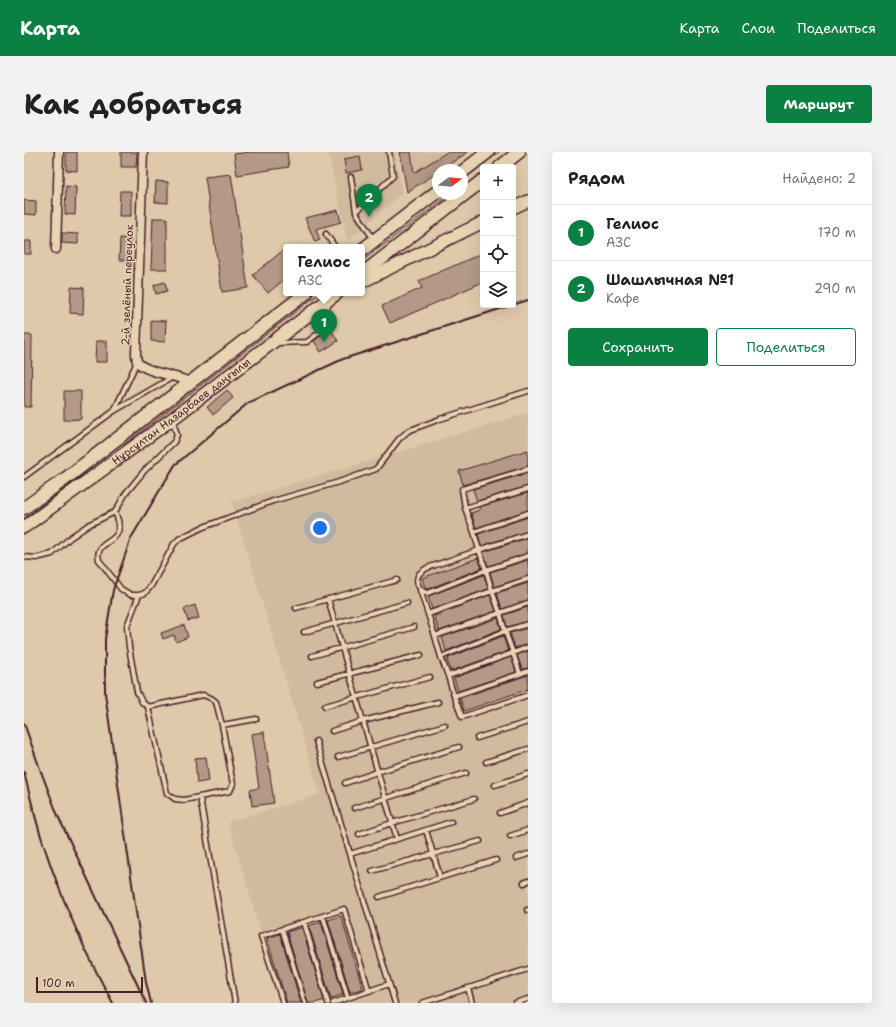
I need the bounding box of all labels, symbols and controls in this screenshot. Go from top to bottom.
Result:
text: Карта [20,16,80,41]
text: Карта [679,19,720,37]
text: Слои [742,19,775,37]
text: Поделиться [797,19,876,37]
text: Как добраться [24,85,243,123]
button: Маршрут [766,85,872,123]
north arrow [432,164,468,200]
map controls [480,164,516,308]
button: + [480,164,516,200]
text: Рядом [568,167,625,189]
text: Найдено: 2 [782,170,856,187]
pin: 2 [356,184,382,217]
button: − [480,200,516,236]
text: Гелиос [606,214,659,234]
street label: 2-й зелёный переулок [118,224,137,346]
text: 1 [578,224,584,241]
text: 170 m [818,224,856,241]
text: АЗС [606,234,631,251]
button: locate [480,236,516,272]
popup [283,244,365,296]
text: Гелиос [298,252,350,272]
text: Шашлычная №1 [606,270,734,290]
text: АЗС [298,272,323,289]
button: layers [480,272,516,308]
text: 2 [576,280,586,297]
text: 290 m [814,280,856,297]
text: Кафе [606,290,640,307]
pin: 1 [311,309,337,342]
button: Сохранить [568,328,708,366]
button: Поделиться [716,328,856,366]
street label: Нұрсұлтан Назарбаев даңғылы [109,355,254,469]
your location [310,518,330,538]
scale bar [36,975,143,994]
text: 100 m [42,976,75,991]

